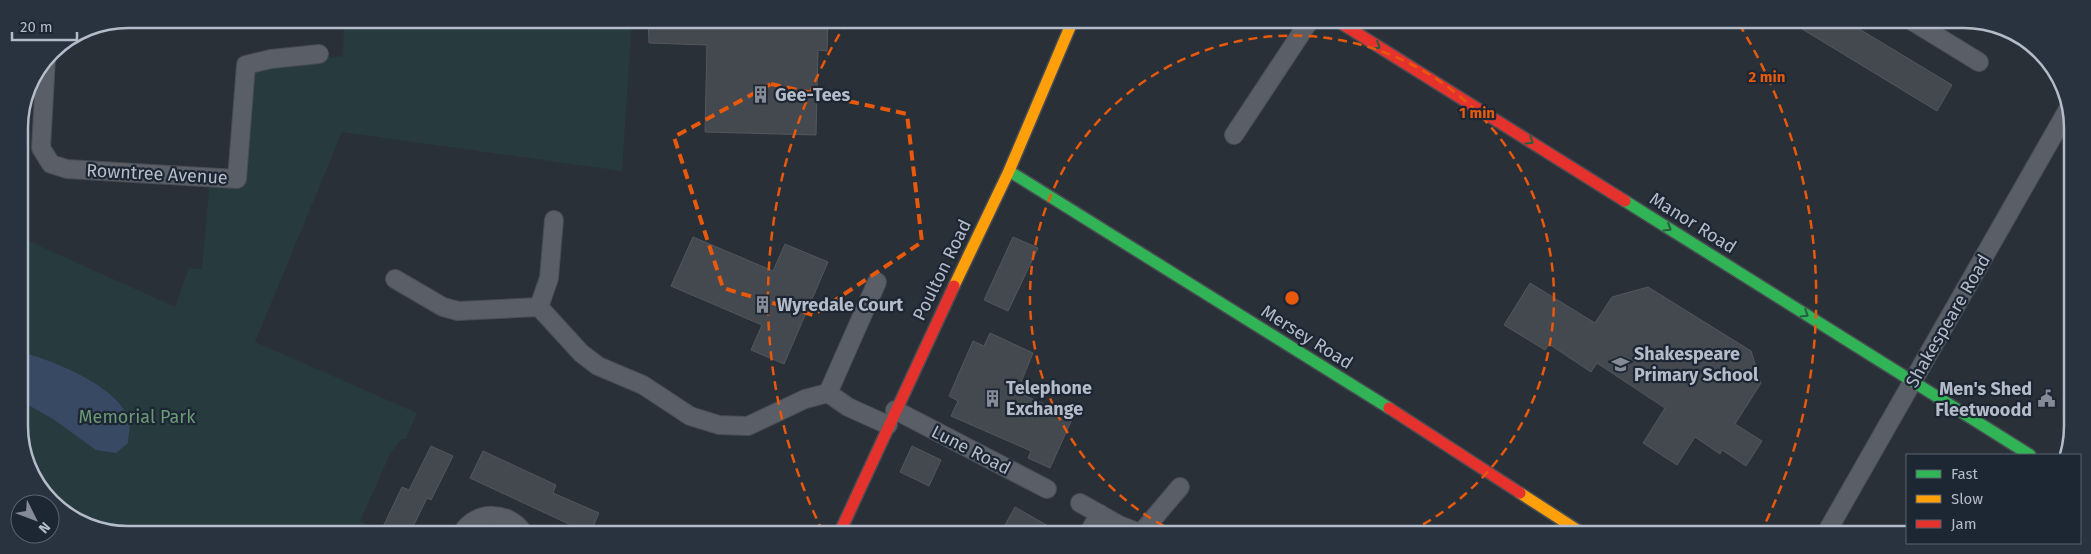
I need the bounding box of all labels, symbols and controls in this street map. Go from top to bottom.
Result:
scale bar [12,10,78,42]
text: 20 m [20,18,53,36]
one-way arrow [1372,40,1381,49]
text: 2 min [1749,68,1785,86]
place label: Gee-Tees [775,84,851,106]
building icon: Gee-Tees [751,85,771,105]
text: 1 min [1459,104,1495,122]
one-way arrow [1525,135,1534,145]
street label: Rowntree Avenue [86,159,228,189]
street label: Manor Road [1646,188,1740,258]
street label: Poulton Road [908,216,976,324]
one-way arrow [1662,221,1671,231]
street label: Shakespeare Road [1901,251,1995,391]
centre of rings [1283,289,1301,307]
place label: Wyredale Court [777,294,904,316]
building icon: Wyredale Court [753,295,773,315]
street label: Mersey Road [1257,300,1357,374]
one-way arrow [1800,308,1809,318]
place label: Shakespeare Primary School [1634,343,1759,386]
school or university icon: Shakespeare Primary School [1610,354,1630,374]
place label: Telephone Exchange [1006,377,1092,420]
place label: Men's Shed Fleetwoodd [1935,378,2032,421]
building icon: Telephone Exchange [982,388,1002,408]
public building icon: Men's Shed Fleetwoodd [2036,389,2056,409]
park label: Memorial Park [79,406,196,428]
street label: Lune Road [928,421,1014,479]
legend [1906,454,2081,544]
text: Fast [1951,465,1978,483]
text: Slow [1951,490,1983,508]
north arrow [10,494,60,544]
text: Jam [1951,515,1977,533]
text: N [35,518,54,537]

